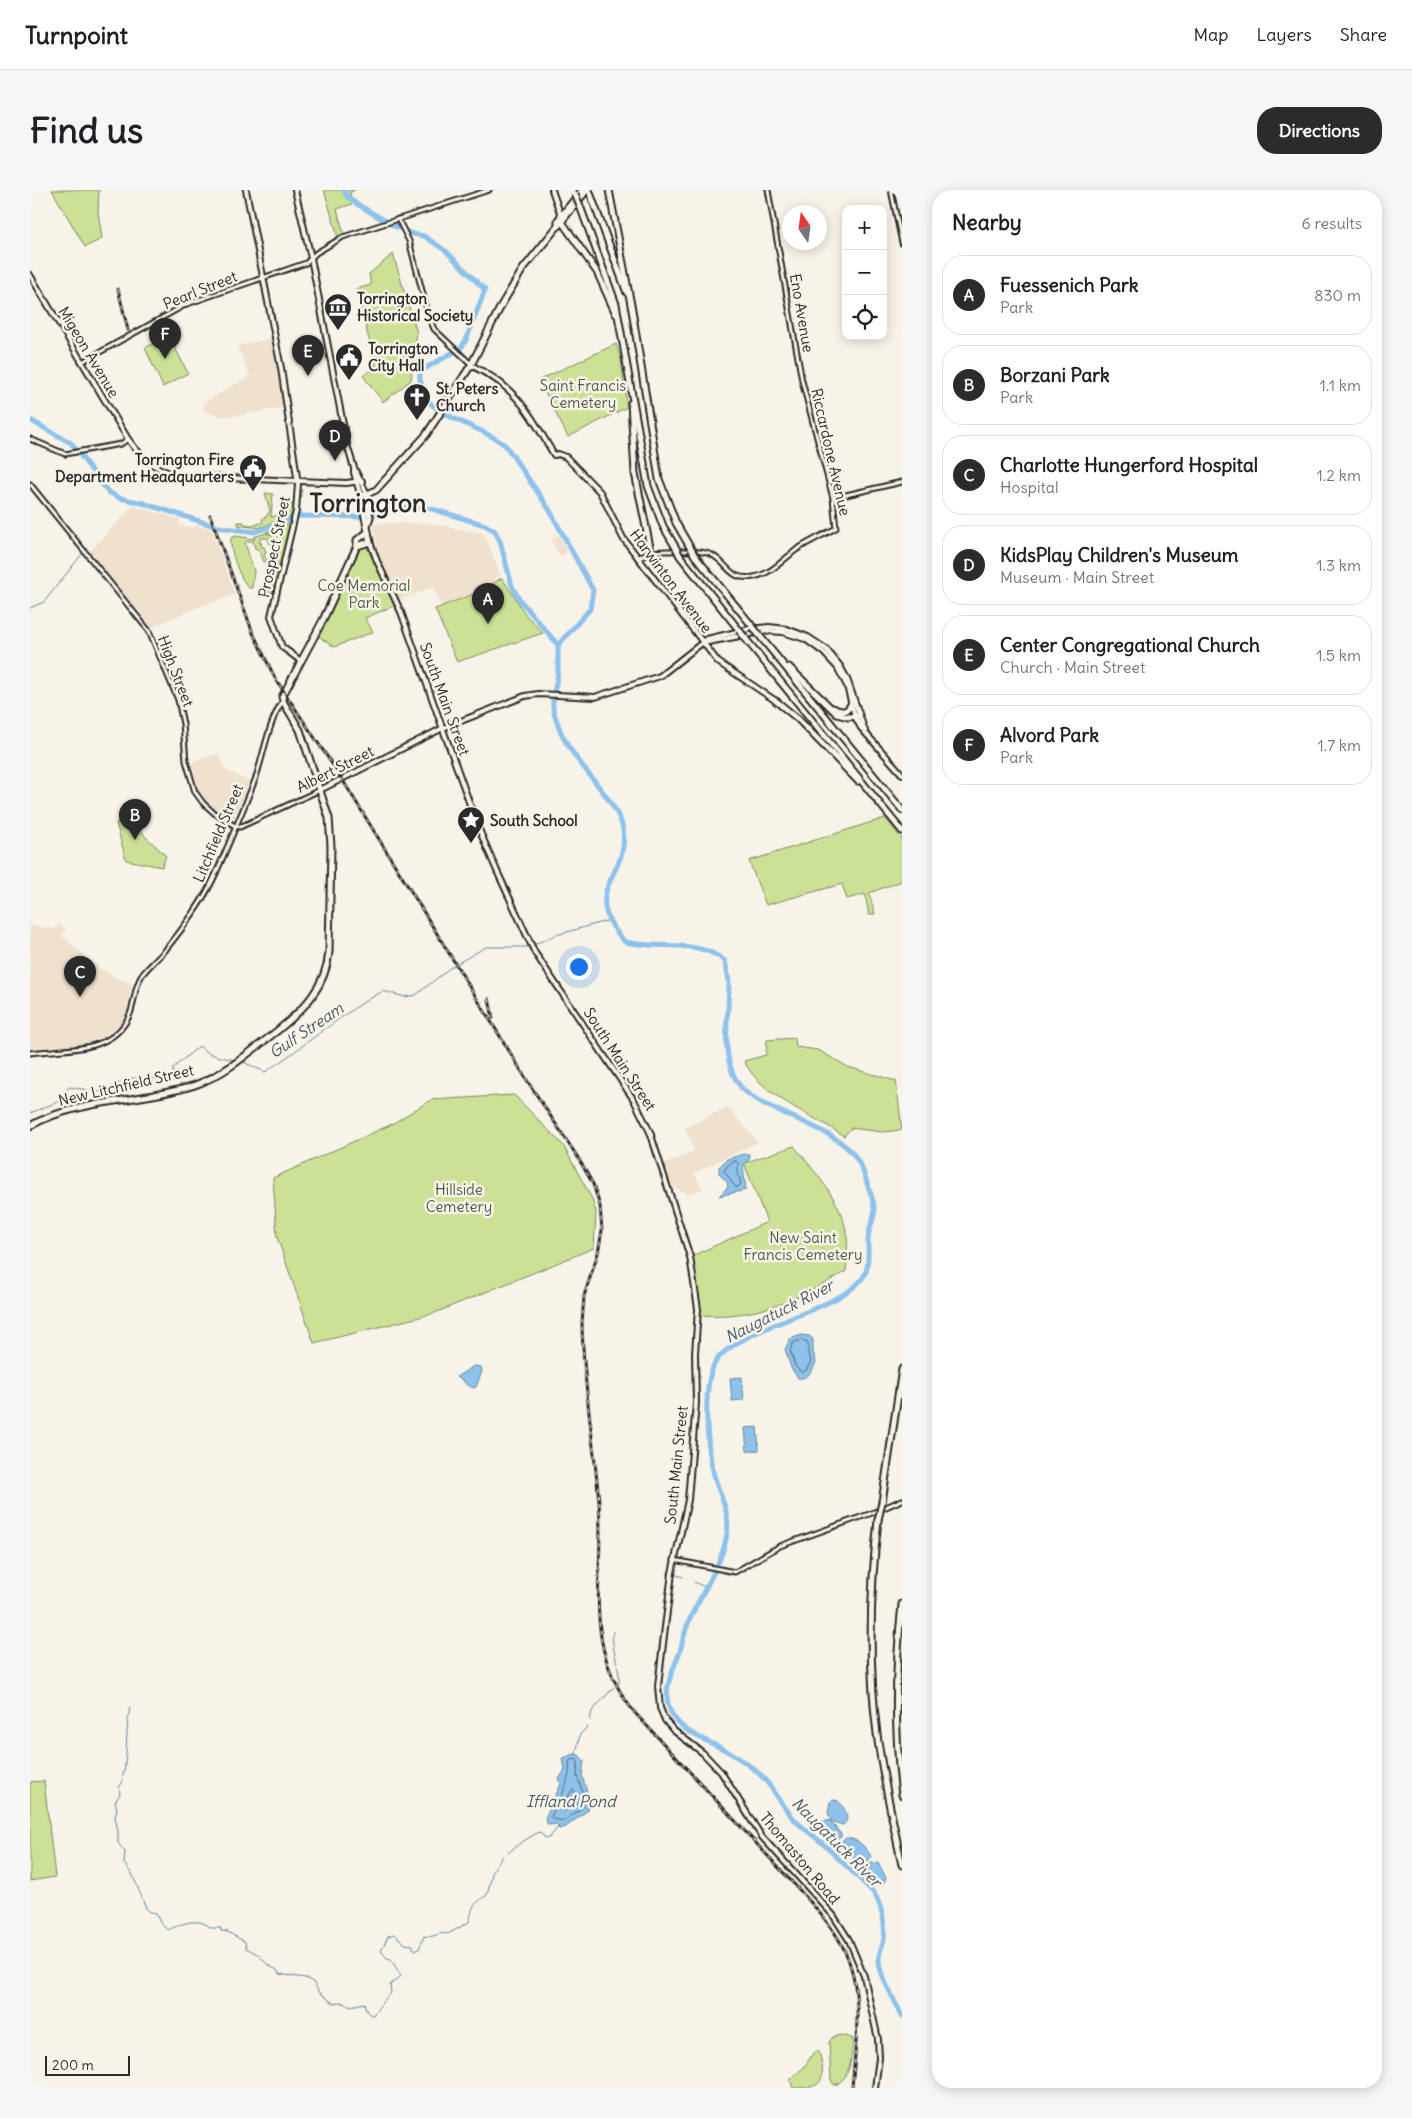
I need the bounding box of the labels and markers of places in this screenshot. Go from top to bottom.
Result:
place label: Torrington Historical Society [357,289,473,326]
museum icon: Torrington Historical Society [323,292,353,331]
pin: F [149,318,181,359]
pin: E [292,335,324,376]
place label: Torrington City Hall [368,339,438,376]
public building icon: Torrington City Hall [334,342,364,381]
place label: St. Peters Church [436,379,498,415]
church icon: St. Peters Church [402,382,432,421]
pin: D [319,420,351,461]
place label: Torrington Fire Department Headquarters [55,450,234,487]
public building icon: Torrington Fire Department Headquarters [238,453,268,492]
pin: A [472,583,504,624]
pin: B [119,799,151,840]
place icon: South School [456,805,486,844]
place label: South School [490,811,578,830]
pin: C [64,956,96,997]

